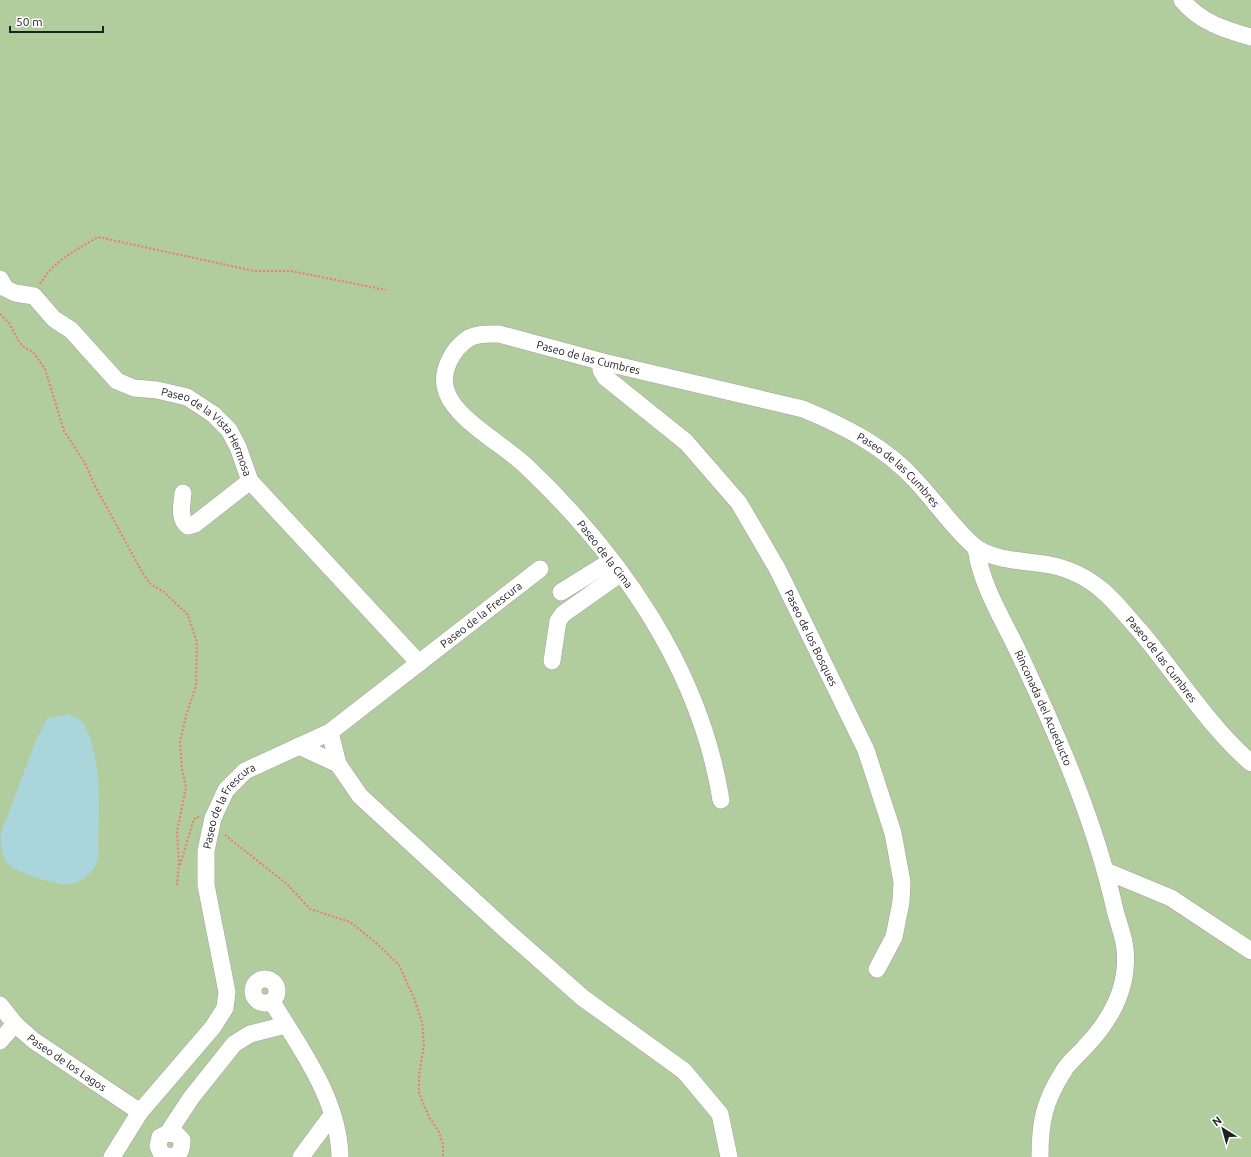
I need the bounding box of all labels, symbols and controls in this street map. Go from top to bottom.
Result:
scale bar [10,8,103,34]
text: 50 m [16,15,43,28]
street label: Paseo de las Cumbres [535,338,642,377]
street label: Paseo de la Vista Hermosa [160,385,254,478]
street label: Paseo de las Cumbres [855,430,942,510]
street label: Paseo de la Cima [575,518,635,590]
street label: Paseo de la Frescura [438,579,524,650]
street label: Paseo de los Bosques [783,588,840,688]
street label: Paseo de las Cumbres [1124,614,1200,705]
street label: Rinconada del Acueducto [1012,648,1074,767]
street label: Paseo de la Frescura [201,761,257,850]
street label: Paseo de los Lagos [25,1032,109,1094]
north arrow [1203,1109,1243,1149]
text: N [1210,1114,1224,1128]

